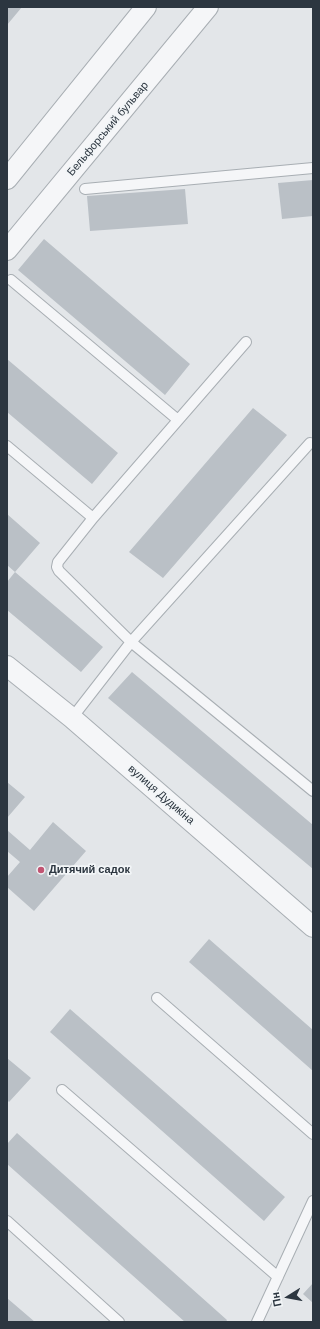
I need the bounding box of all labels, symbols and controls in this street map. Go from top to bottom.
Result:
street label: Бельфорський бульвар [65,79,151,179]
street label: вулиця Дудикіна [125,763,197,827]
place label: Дитячий садок [49,863,130,877]
marker: Дитячий садок [36,865,46,875]
north arrow [268,1277,308,1317]
text: Пн [269,1291,283,1308]

